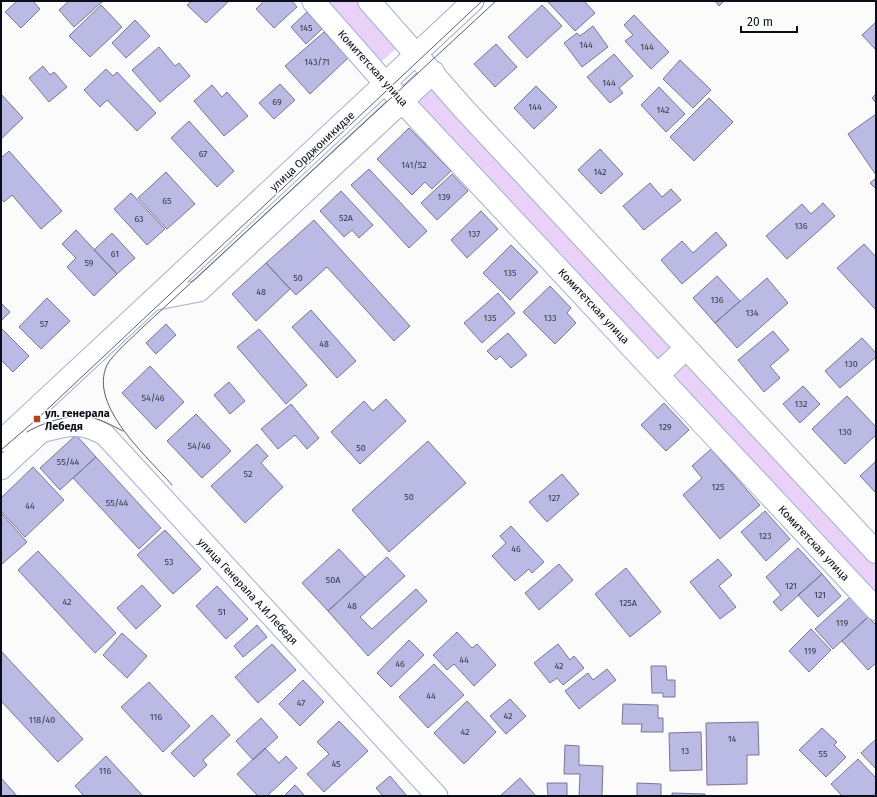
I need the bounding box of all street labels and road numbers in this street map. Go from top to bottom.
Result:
street label: Комитетская улица [335,27,410,109]
street label: улица Орджоникидзе [267,109,357,194]
street label: Комитетская улица [555,266,632,347]
street label: Комитетская улица [775,503,852,584]
street label: улица Генерала А.И.Лебедя [195,535,301,647]

